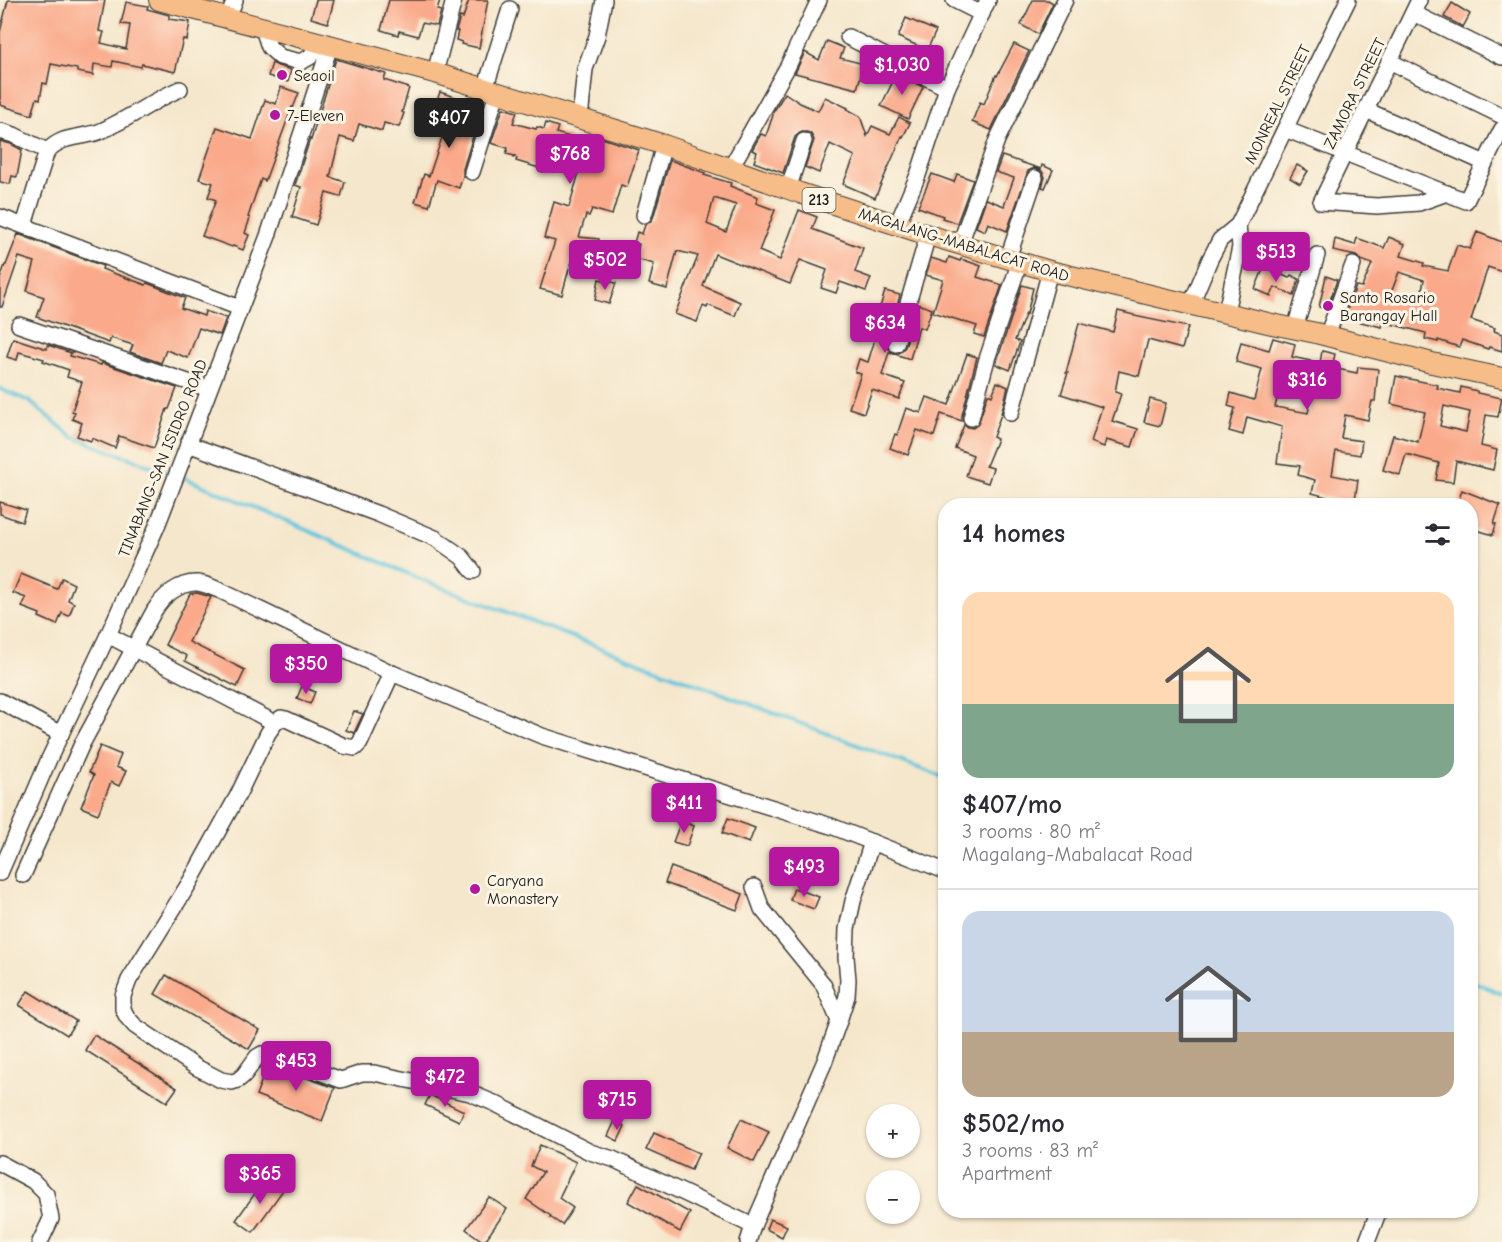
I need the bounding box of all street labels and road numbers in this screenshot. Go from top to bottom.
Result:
street label: ZAMORA STREET [1320,35,1390,152]
street label: MONREAL STREET [1241,41,1315,167]
road number: 213 [802,188,836,212]
street label: MAGALANG-MABALACAT ROAD [856,204,1071,286]
street label: TINABANG-SAN ISIDRO ROAD [115,357,211,560]

